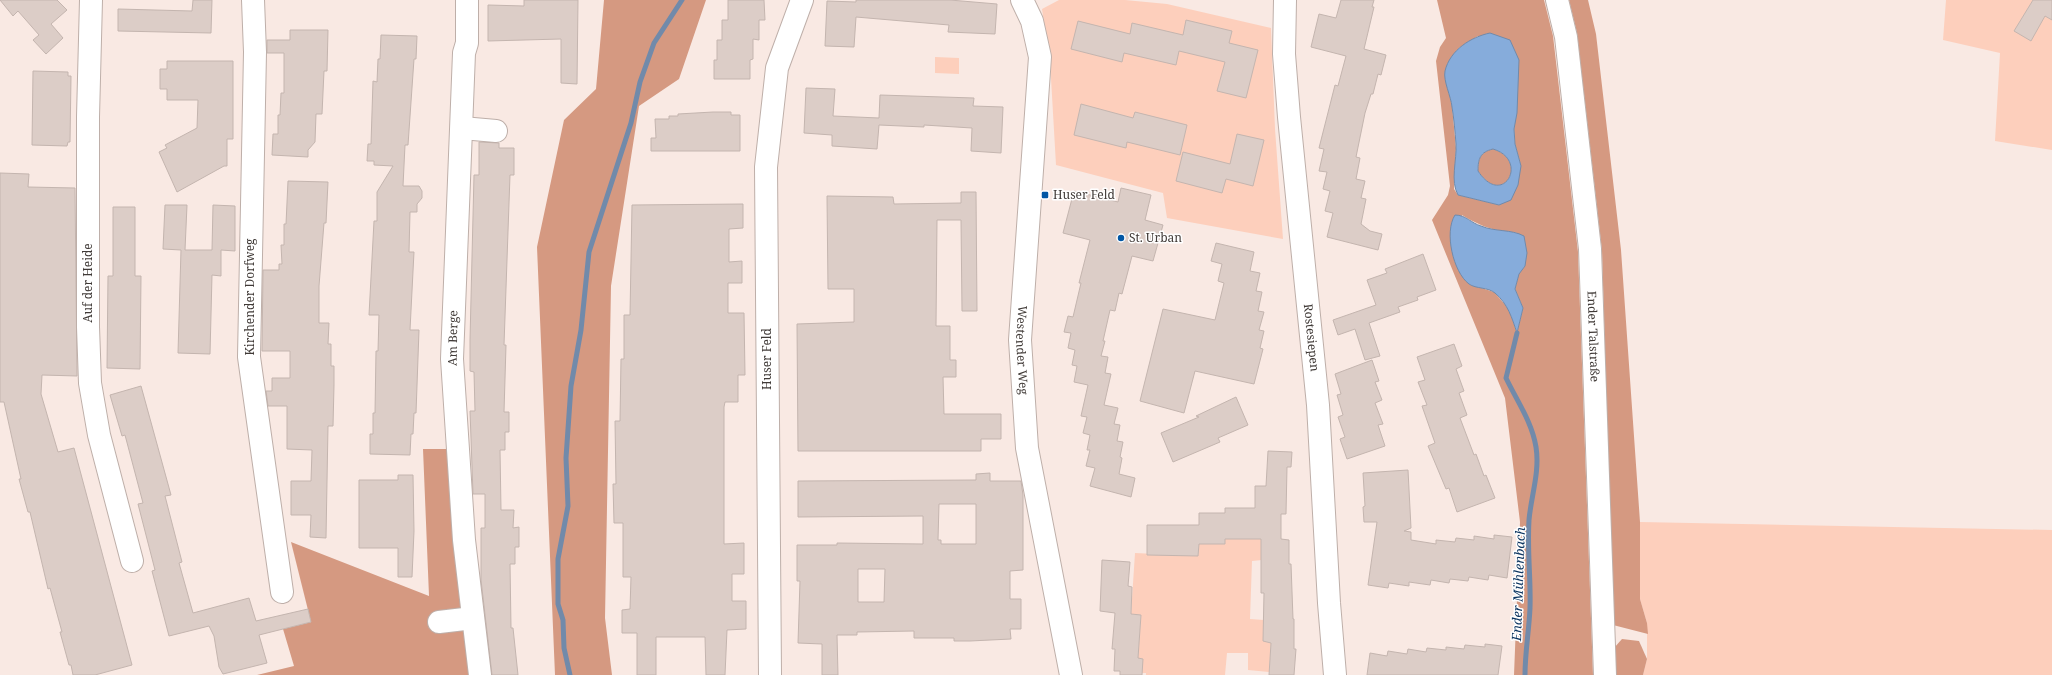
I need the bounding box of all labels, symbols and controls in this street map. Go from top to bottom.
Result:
place label: Huser Feld [1053,186,1115,203]
marker: Huser Feld [1040,190,1050,200]
place label: St. Urban [1129,229,1182,246]
marker: St. Urban [1116,233,1126,243]
street label: Kirchender Dorfweg [241,238,258,356]
street label: Auf der Heide [79,243,96,323]
street label: Ender Talstraße [1583,291,1604,382]
street label: Rostesiepen [1300,303,1324,373]
street label: Westender Weg [1012,305,1033,396]
street label: Am Berge [444,310,461,366]
street label: Huser Feld [758,327,775,390]
water label: Ender Mühlenbach [1507,526,1529,642]

